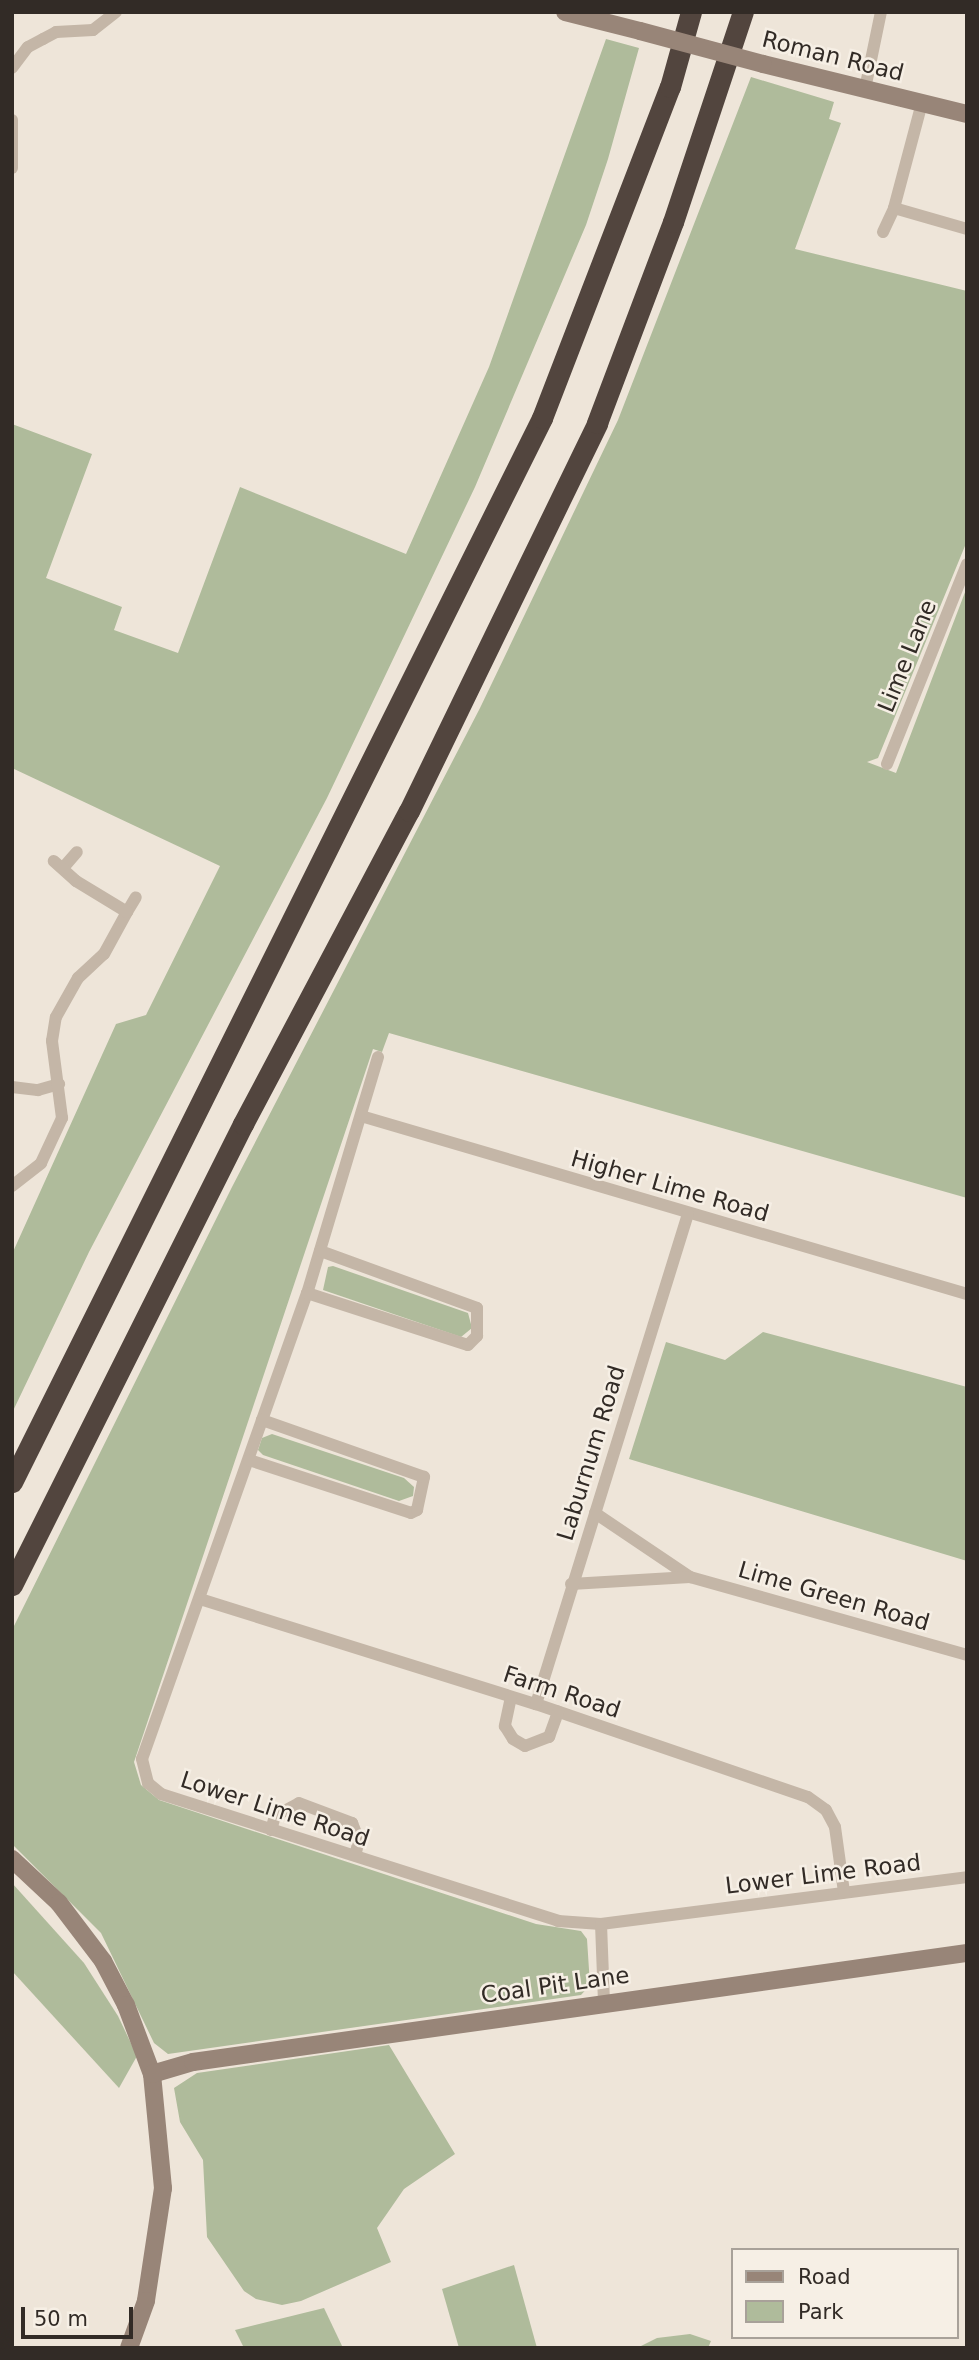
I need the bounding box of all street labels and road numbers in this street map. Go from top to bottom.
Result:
street label: Roman Road [759,25,907,87]
street label: Lime Lane [872,596,942,716]
street label: Higher Lime Road [568,1145,772,1227]
street label: Laburnum Road [551,1362,631,1544]
street label: Lime Green Road [735,1555,933,1637]
street label: Farm Road [500,1660,624,1724]
street label: Lower Lime Road [177,1765,373,1853]
street label: Lower Lime Road [724,1848,922,1900]
street label: Coal Pit Lane [479,1961,631,2009]

